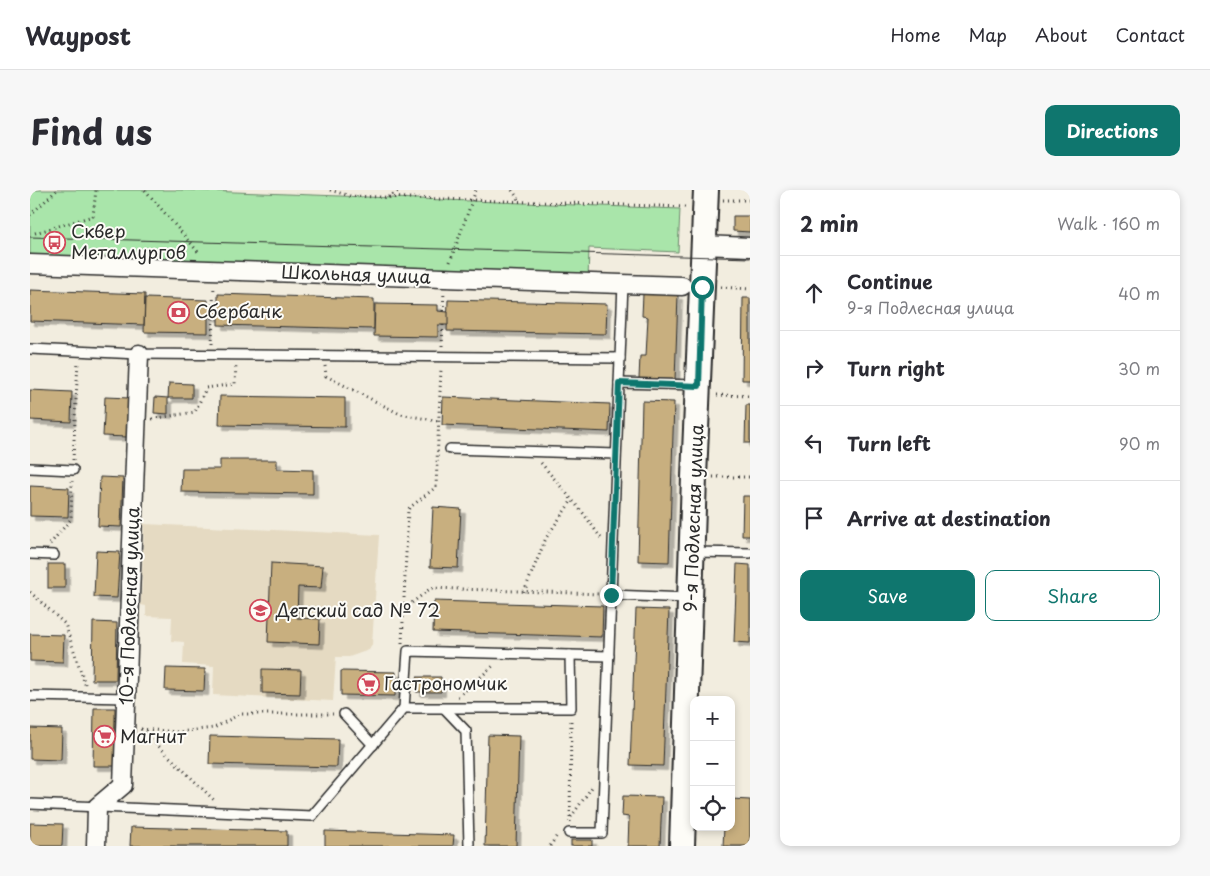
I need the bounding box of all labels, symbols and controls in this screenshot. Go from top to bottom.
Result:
text: Waypost [25,17,131,53]
text: Home [890,21,940,48]
text: Map [968,21,1007,48]
text: About [1035,21,1087,48]
text: Contact [1115,21,1185,48]
text: Find us [30,104,152,157]
button: Directions [1045,105,1180,156]
text: 2 min [800,207,859,239]
text: Walk · 160 m [1057,211,1160,235]
place label: Сквер Металлургов [71,217,186,265]
bus stop icon: Сквер Металлургов [43,230,67,254]
street label: Школьная улица [281,257,432,290]
text: Continue [847,267,933,295]
route start [691,276,714,299]
icon: ahead [800,279,828,307]
text: 40 m [1118,281,1160,305]
text: 9-я Подлесная улица [847,295,1014,319]
place label: Сбербанк [195,297,282,324]
bank icon: Сбербанк [167,300,191,324]
icon: right [800,354,828,382]
text: Turn right [847,354,945,382]
text: 30 m [1118,356,1160,380]
street label: 9-я Подлесная улица [676,423,709,612]
icon: left [800,429,828,457]
text: Turn left [847,429,931,457]
text: 90 m [1119,431,1160,455]
icon: arrive [800,504,828,532]
text: Arrive at destination [847,504,1051,532]
street label: 10-я Подлесная улица [112,505,145,706]
button: Save [800,570,975,621]
button: Share [985,570,1160,621]
route end [600,584,623,607]
place label: Детский сад № 72 [275,596,440,623]
school or university icon: Детский сад № 72 [248,599,272,623]
place label: Гастрономчик [384,669,508,696]
supermarket icon: Гастрономчик [356,672,380,696]
map controls [690,696,735,831]
button: + [690,696,735,741]
place label: Магнит [120,722,187,749]
supermarket icon: Магнит [92,725,116,749]
button: − [690,741,735,786]
button: locate [690,786,735,831]

